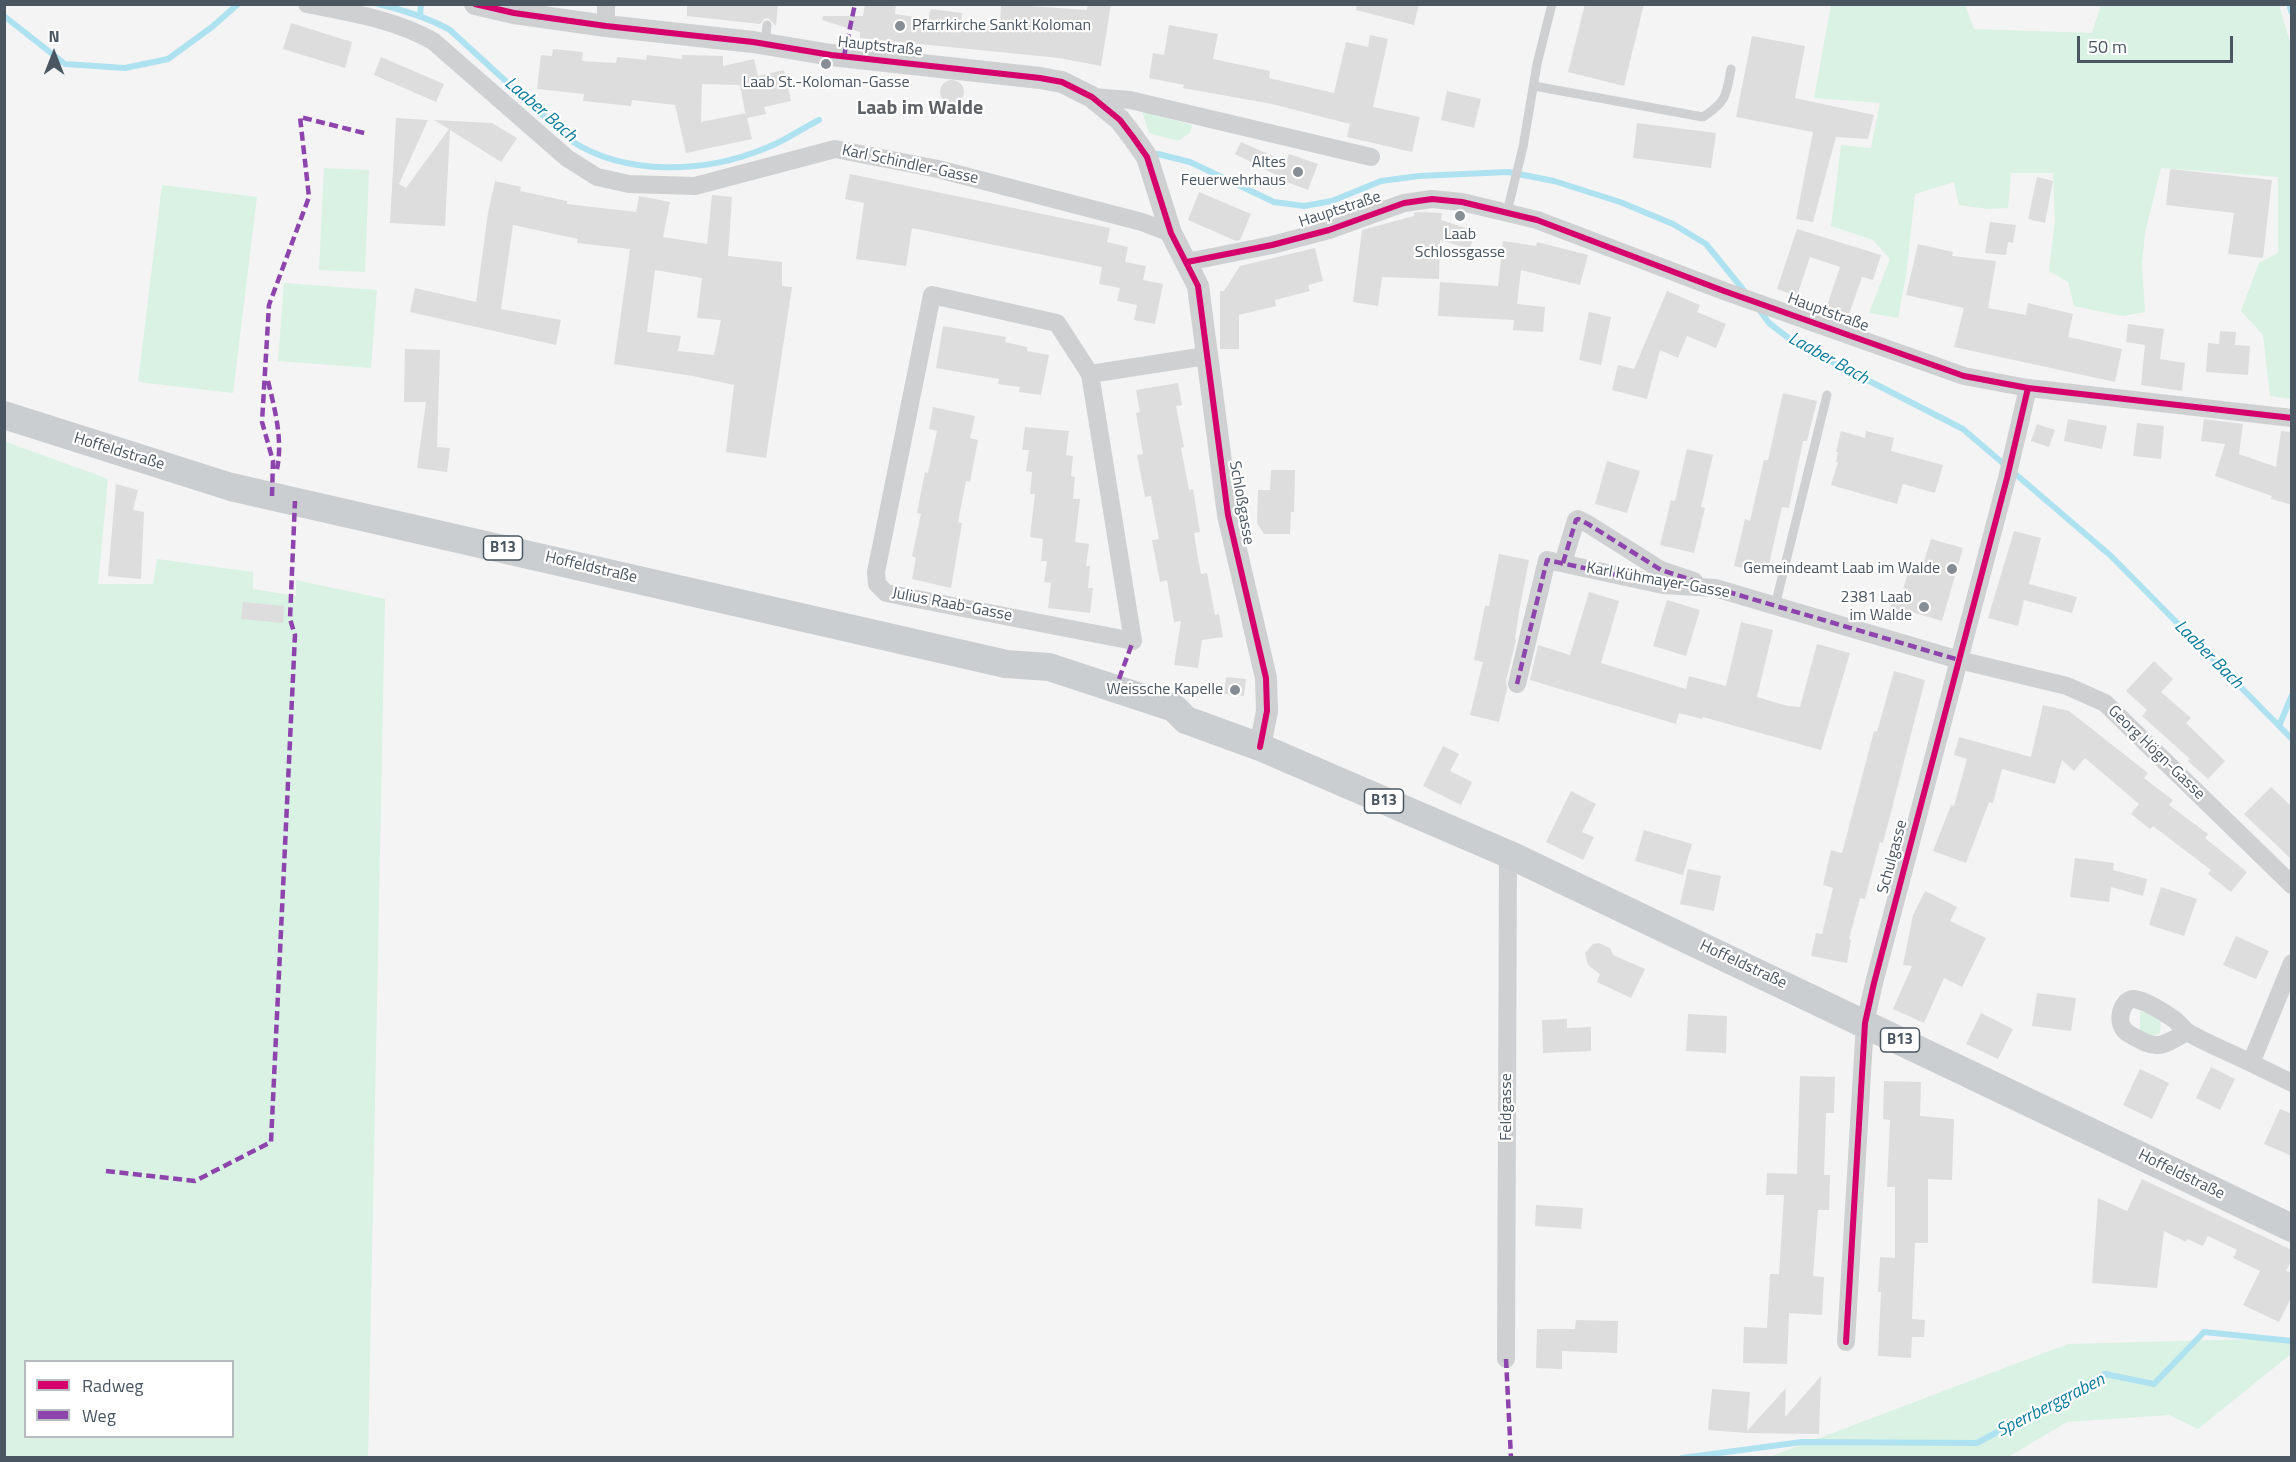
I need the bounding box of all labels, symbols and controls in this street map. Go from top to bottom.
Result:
place label: Pfarrkirche Sankt Koloman [912,16,1091,36]
marker: Pfarrkirche Sankt Koloman [893,19,907,33]
north arrow [24,24,84,84]
text: N [48,24,60,48]
scale bar [2080,24,2236,62]
street label: Hauptstraße [837,33,923,61]
text: 50 m [2088,33,2127,60]
marker: Laab St.-Koloman-Gasse [819,57,833,71]
water label: Laaber Bach [500,73,580,147]
place label: Laab St.-Koloman-Gasse [743,73,909,93]
district label: Laab im Walde [857,97,983,121]
street label: Karl Schindler-Gasse [840,141,980,189]
place label: Altes Feuerwehrhaus [1181,153,1286,191]
marker: Altes Feuerwehrhaus [1291,165,1305,179]
street label: Hauptstraße [1297,188,1383,232]
marker: Laab Schlossgasse [1453,209,1467,223]
place label: Laab Schlossgasse [1415,225,1505,263]
street label: Hauptstraße [1785,289,1871,337]
water label: Laaber Bach [1784,328,1872,390]
street label: Hoffeldstraße [71,429,167,475]
street label: Schloßgasse [1224,460,1258,546]
road number: B13 [484,536,522,560]
street label: Hoffeldstraße [543,548,639,588]
street label: Karl Kühmayer-Gasse [1585,559,1731,603]
place label: Gemeindeamt Laab im Walde [1743,559,1940,579]
marker: Gemeindeamt Laab im Walde [1945,562,1959,576]
street label: Julius Raab-Gasse [890,584,1014,626]
place label: 2381 Laab im Walde [1841,588,1912,626]
marker: 2381 Laab im Walde [1917,600,1931,614]
water label: Laaber Bach [2169,616,2247,694]
place label: Weissche Kapelle [1106,680,1223,700]
marker: Weissche Kapelle [1228,683,1242,697]
street label: Georg Högn-Gasse [2104,702,2208,804]
road number: B13 [1364,789,1404,813]
street label: Schulgasse [1874,818,1912,896]
street label: Hoffeldstraße [1696,936,1790,994]
road number: B13 [1880,1028,1920,1052]
street label: Feldgasse [1497,1073,1517,1141]
street label: Hoffeldstraße [2135,1146,2227,1204]
legend [24,1360,234,1438]
water label: Sperrberggraben [1993,1370,2109,1442]
text: Radweg [82,1372,144,1399]
text: Weg [82,1402,116,1429]

